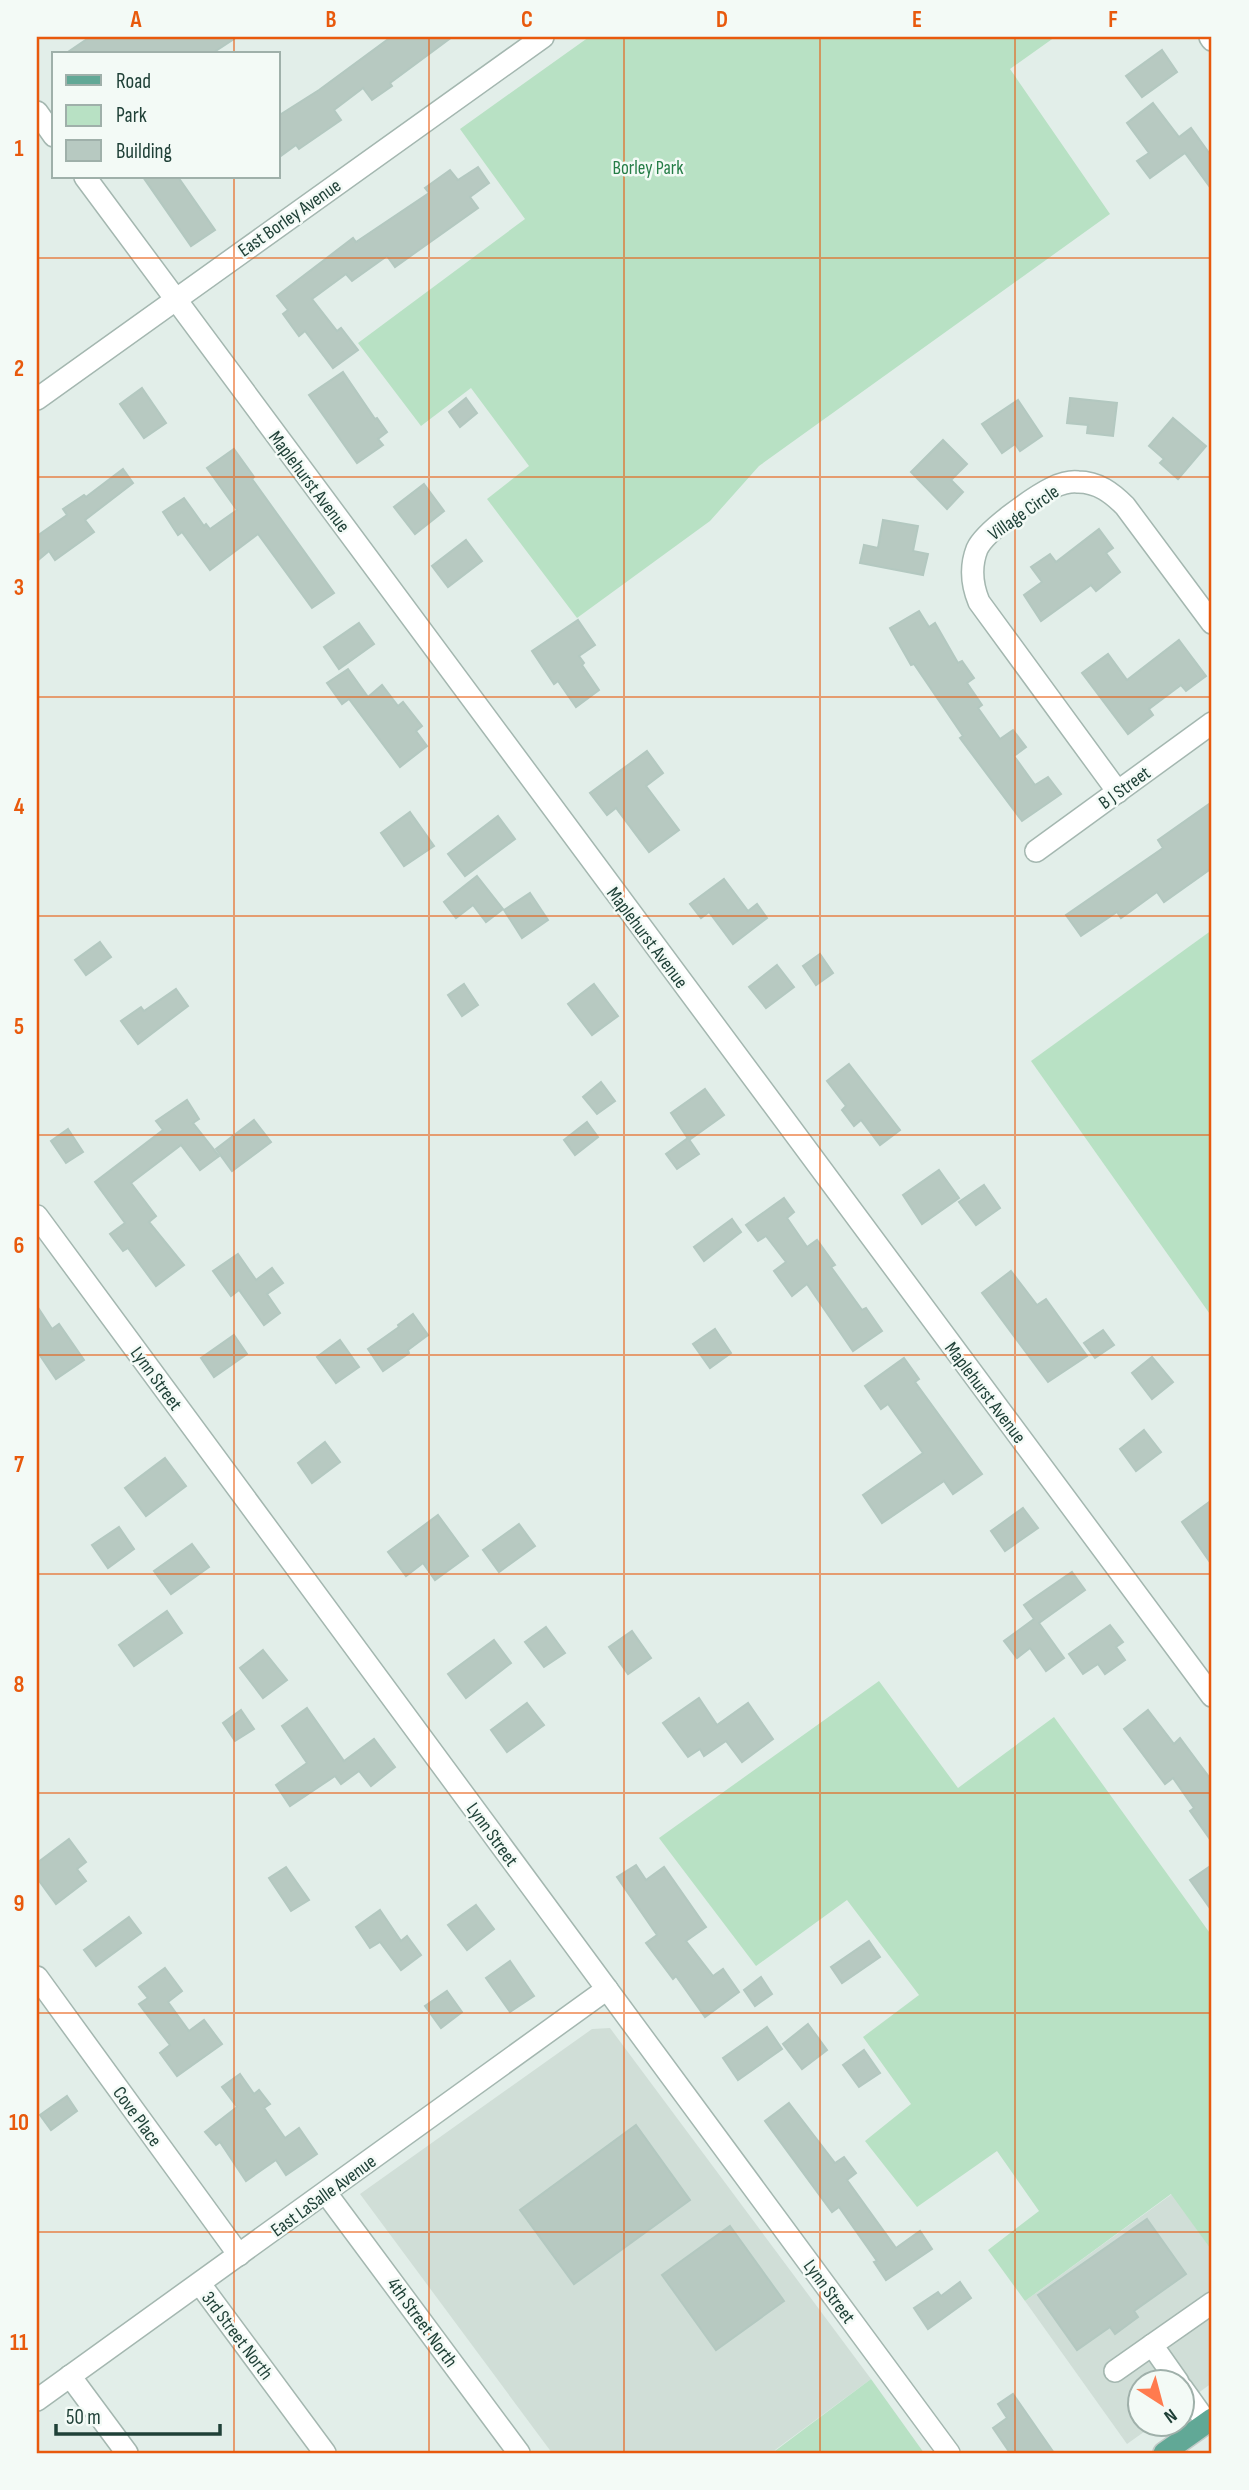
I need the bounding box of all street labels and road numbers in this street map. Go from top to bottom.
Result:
street label: East Borley Avenue [234,174,346,262]
street label: Maplehurst Avenue [263,427,354,537]
street label: Village Circle [984,480,1064,546]
street label: B J Street [1094,762,1155,815]
street label: Maplehurst Avenue [601,883,692,993]
street label: Maplehurst Avenue [939,1338,1030,1448]
street label: Lynn Street [125,1342,187,1415]
street label: Lynn Street [461,1798,523,1871]
street label: Cove Place [107,2082,166,2151]
street label: East LaSalle Avenue [267,2150,381,2242]
street label: Lynn Street [798,2255,860,2328]
street label: 4th Street North [382,2274,462,2372]
street label: 3rd Street North [196,2287,277,2384]

